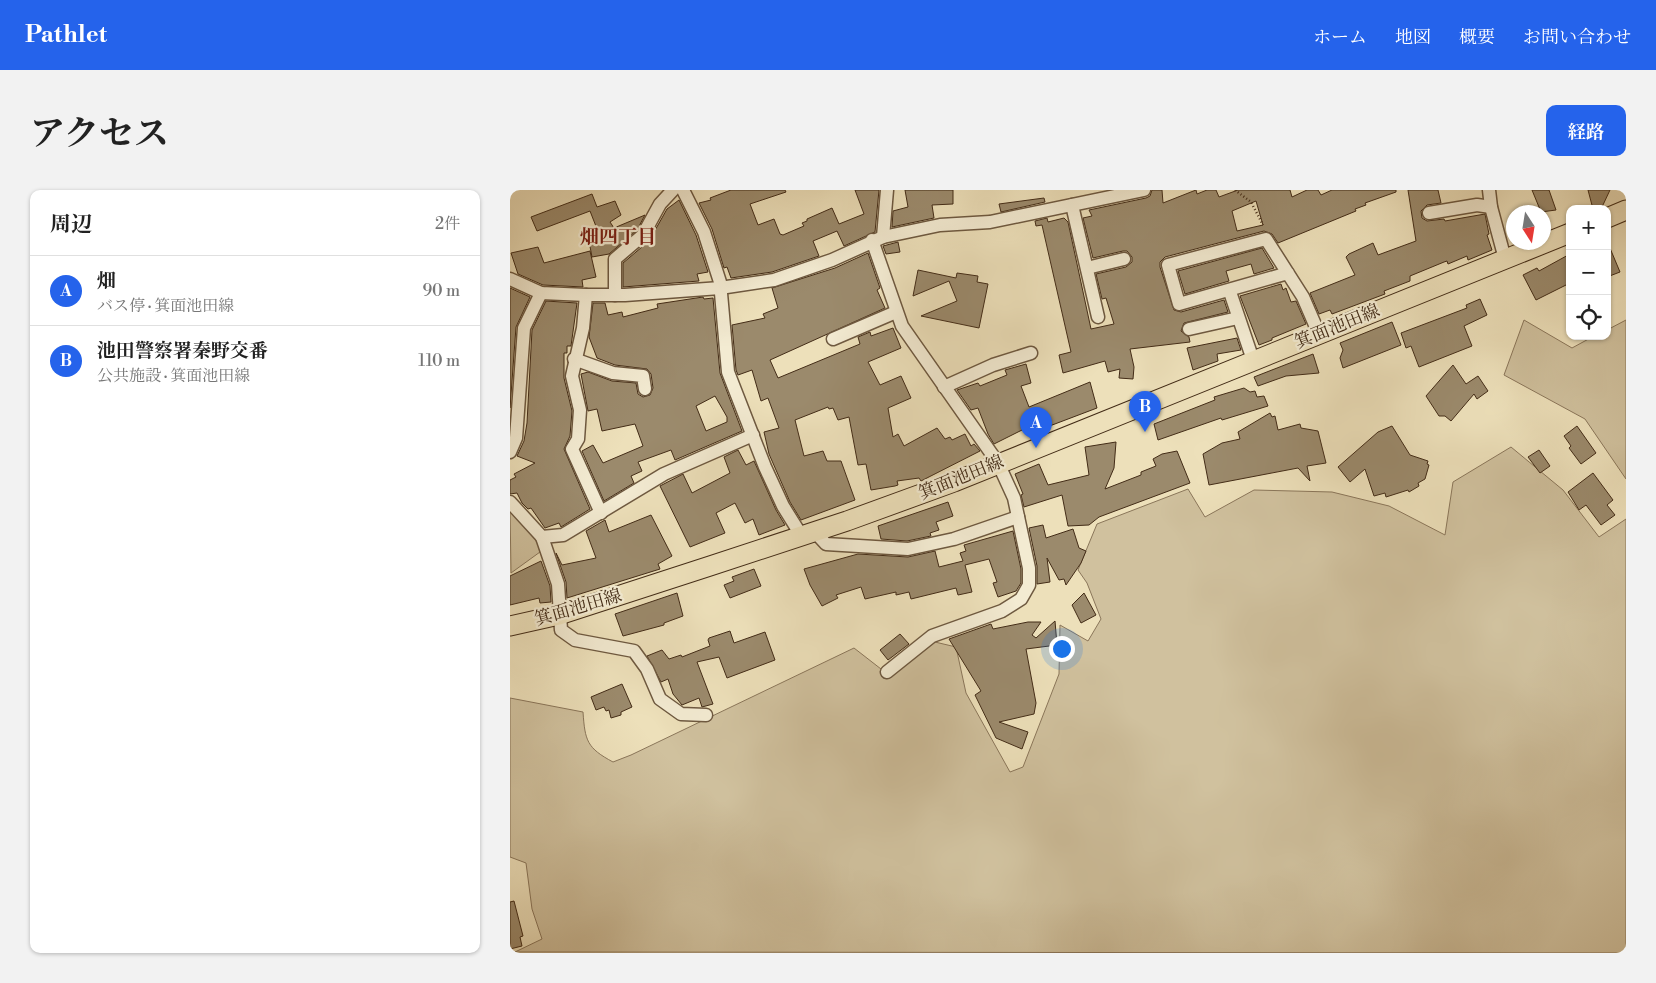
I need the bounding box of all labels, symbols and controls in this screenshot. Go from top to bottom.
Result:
text: Pathlet [25,20,107,50]
text: ホーム [1313,26,1367,49]
text: 地図 [1395,26,1431,49]
text: 概要 [1459,26,1495,49]
text: お問い合わせ [1523,26,1631,49]
button: 経路 [1546,105,1626,156]
text: アクセス [30,113,169,156]
north arrow [1506,205,1551,250]
map controls [1566,205,1611,340]
button: + [1566,205,1611,250]
text: 周辺 [50,212,92,238]
text: 2件 [435,214,460,234]
district label: 畑四丁目 [580,225,656,249]
button: − [1566,250,1611,295]
text: 畑 [97,269,116,293]
text: A [60,281,72,301]
text: 90 m [422,281,460,301]
button: locate [1566,295,1611,340]
text: バス停 · 箕面池田線 [97,296,234,316]
street label: 箕面池田線 [1291,299,1383,354]
text: 池田警察署秦野交番 [97,339,268,363]
text: B [60,351,72,371]
text: 110 m [418,351,460,371]
text: 公共施設 · 箕面池田線 [97,366,250,386]
pin: B [1129,391,1161,432]
pin: A [1020,407,1052,448]
street label: 箕面池田線 [915,450,1007,505]
street label: 箕面池田線 [532,584,625,631]
your location [1049,636,1075,662]

